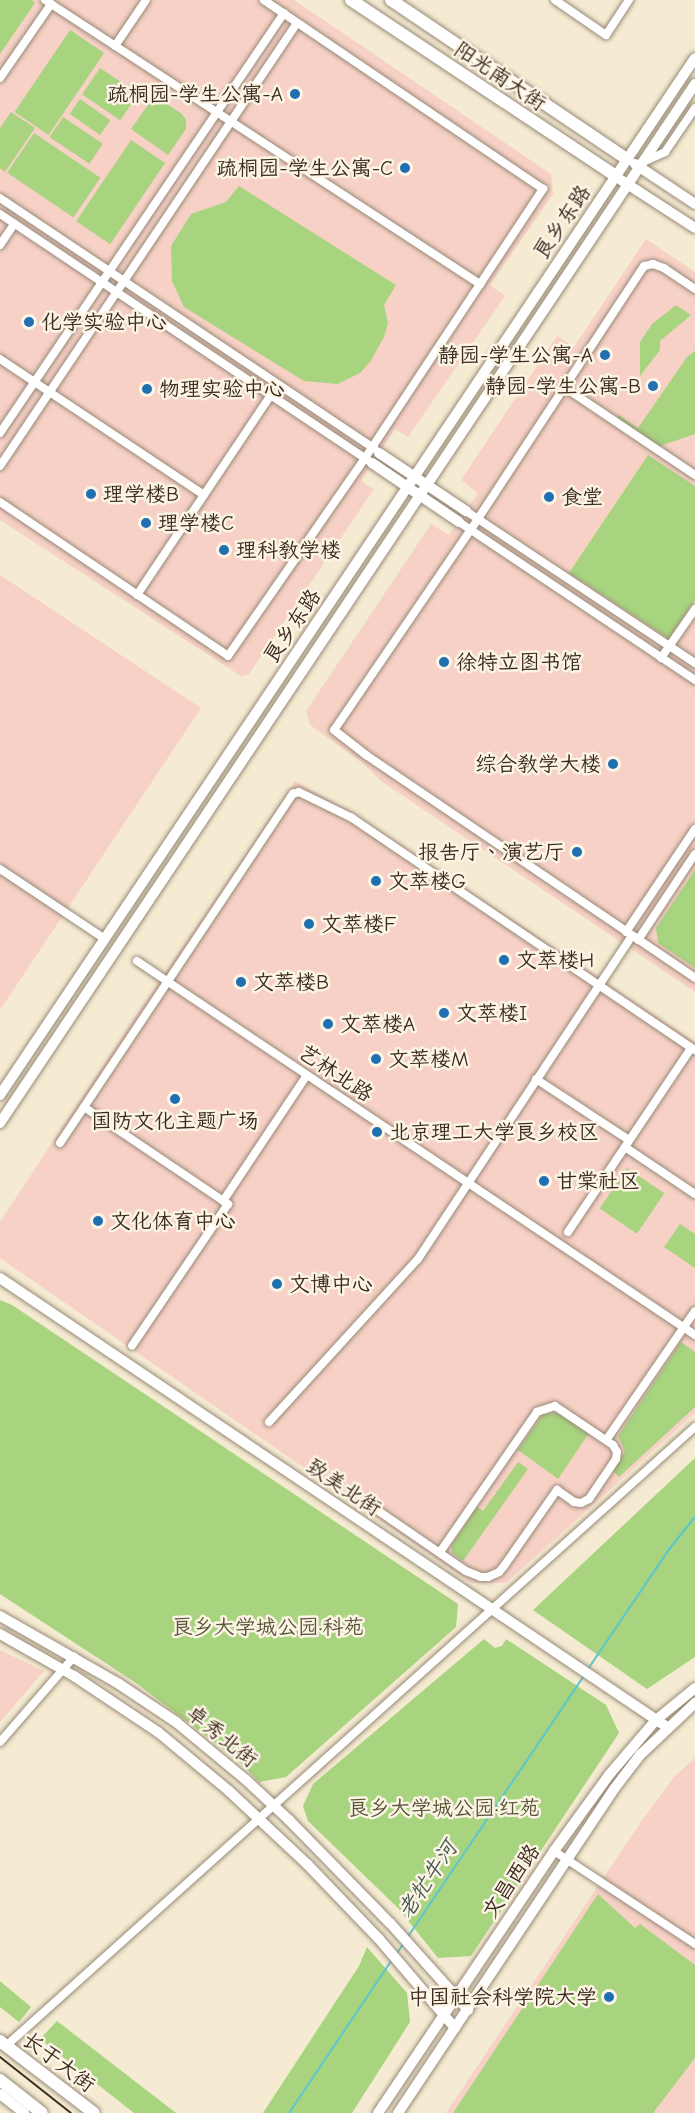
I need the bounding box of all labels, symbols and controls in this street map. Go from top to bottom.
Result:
street label: 阳光南大街 [449,36,551,116]
place label: 疏桐园-学生公寓-A [107,81,283,107]
marker: 疏桐园-学生公寓-A [288,87,302,101]
place label: 疏桐园-学生公寓-C [216,155,393,181]
marker: 疏桐园-学生公寓-C [398,161,412,175]
street label: 良乡东路 [528,180,596,264]
place label: 化学实验中心 [41,309,167,335]
marker: 化学实验中心 [22,315,36,329]
place label: 静园-学生公寓-A [438,342,593,368]
marker: 静园-学生公寓-A [598,348,612,362]
place label: 静园-学生公寓-B [485,373,641,399]
place label: 物理实验中心 [159,376,285,402]
marker: 静园-学生公寓-B [646,379,660,393]
marker: 物理实验中心 [140,382,154,396]
place label: 理学楼B [103,481,179,507]
place label: 食堂 [561,484,603,510]
marker: 理学楼B [84,487,98,501]
marker: 食堂 [542,490,556,504]
place label: 理学楼C [158,510,234,536]
marker: 理学楼C [139,516,153,530]
place label: 理科教学楼 [236,537,341,563]
marker: 理科教学楼 [217,543,231,557]
street label: 良乡东路 [258,584,326,668]
place label: 徐特立图书馆 [456,649,582,675]
marker: 徐特立图书馆 [437,655,451,669]
place label: 综合教学大楼 [475,751,601,777]
marker: 综合教学大楼 [606,757,620,771]
place label: 报告厅、演艺厅 [418,839,565,865]
marker: 报告厅、演艺厅 [570,845,584,859]
place label: 文萃楼G [388,868,466,894]
marker: 文萃楼G [369,874,383,888]
place label: 文萃楼F [321,911,396,937]
marker: 文萃楼F [302,917,316,931]
place label: 文萃楼H [516,947,594,973]
marker: 文萃楼H [497,953,511,967]
place label: 文萃楼B [253,969,329,995]
marker: 文萃楼B [234,975,248,989]
place label: 文萃楼I [456,1000,527,1026]
marker: 文萃楼I [437,1006,451,1020]
place label: 文萃楼A [340,1011,415,1037]
marker: 文萃楼A [321,1017,335,1031]
street label: 艺林北路 [294,1039,378,1107]
place label: 文萃楼M [388,1046,469,1072]
marker: 文萃楼M [369,1052,383,1066]
marker: 国防文化主题广场 [168,1092,182,1106]
place label: 国防文化主题广场 [91,1108,259,1134]
place label: 北京理工大学良乡校区 [389,1119,599,1145]
marker: 北京理工大学良乡校区 [370,1125,384,1139]
place label: 甘棠社区 [556,1168,640,1194]
marker: 甘棠社区 [537,1174,551,1188]
place label: 文化体育中心 [110,1208,236,1234]
marker: 文化体育中心 [91,1214,105,1228]
place label: 文博中心 [289,1271,373,1297]
marker: 文博中心 [270,1277,284,1291]
street label: 致美北街 [302,1453,386,1521]
park label: 良乡大学城公园·科苑 [172,1614,364,1640]
street label: 卓秀北街 [181,1700,263,1772]
park label: 良乡大学城公园·红苑 [348,1795,540,1821]
water label: 老牤牛河 [392,1836,464,1924]
street label: 文昌西路 [477,1839,545,1923]
place label: 中国社会科学院大学 [408,1984,597,2010]
marker: 中国社会科学院大学 [602,1990,616,2004]
street label: 长于大街 [18,2027,100,2097]

